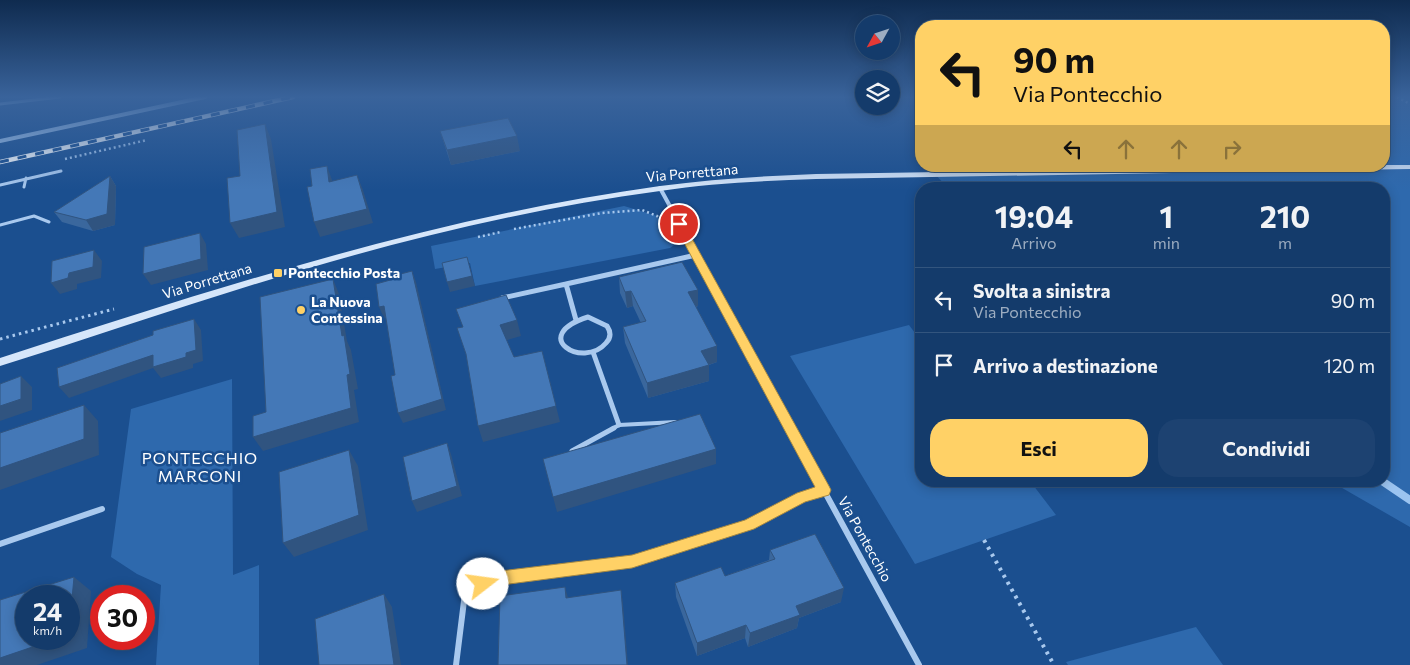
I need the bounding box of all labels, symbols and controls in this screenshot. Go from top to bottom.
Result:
north arrow [855,15,900,60]
map controls [855,15,900,115]
text: 90 m [1013,37,1095,80]
icon: left [930,40,995,105]
button: layers [855,70,900,115]
text: Via Pontecchio [1013,80,1162,107]
icon: left [1059,135,1087,163]
icon: ahead [1112,135,1140,163]
icon: ahead [1165,135,1193,163]
icon: right [1218,135,1246,163]
street label: Via Porrettana [645,160,739,185]
text: 19:04 [995,197,1073,234]
text: 1 [1160,197,1173,234]
text: 210 [1260,197,1310,234]
pin [658,203,700,245]
icon: arrive [665,210,693,238]
text: Arrivo [1011,233,1057,252]
text: min [1153,233,1180,252]
text: m [1278,233,1292,252]
street label: Via Porrettana [160,259,254,302]
place label: Pontecchio Posta [288,264,400,281]
marker: Pontecchio Posta [272,267,284,279]
text: Svolta a sinistra [973,279,1111,302]
icon: left [930,286,958,314]
text: 90 m [1331,289,1375,312]
place label: La Nuova Contessina [311,293,383,326]
text: Via Pontecchio [973,302,1082,321]
marker: La Nuova Contessina [295,304,307,316]
icon: arrive [930,351,958,379]
text: Arrivo a destinazione [973,354,1158,377]
text: 120 m [1324,354,1375,377]
button: Esci [930,419,1148,477]
button: Condividi [1158,419,1375,477]
district label: PONTECCHIO MARCONI [142,448,258,485]
street label: Via Pontecchio [835,493,896,584]
position arrow [456,557,508,609]
speed limit sign: 30 [90,585,155,650]
text: 24 [33,596,62,626]
text: km/h [33,623,62,637]

